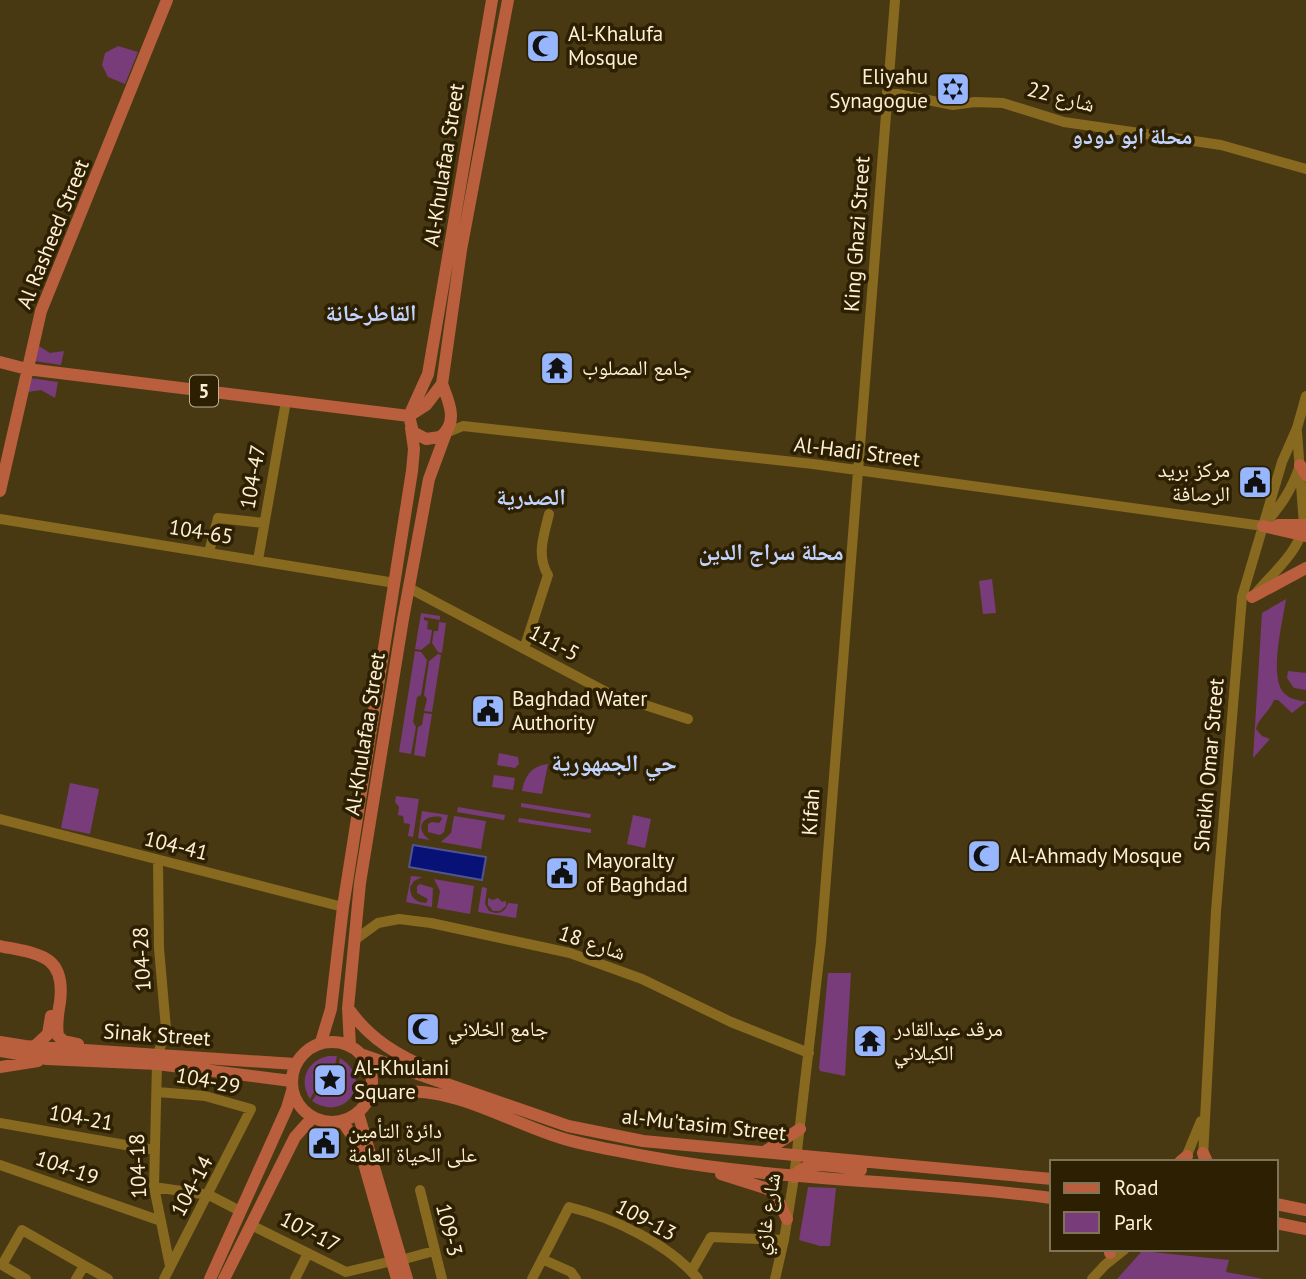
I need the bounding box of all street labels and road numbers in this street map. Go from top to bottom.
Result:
street label: شارع 22 [1025,75,1098,118]
street label: Al-Khulafaa Street [417,81,470,248]
street label: Al Rasheed Street [10,155,95,312]
street label: King Ghazi Street [838,155,875,313]
road number: 5 [190,376,218,406]
street label: Al-Hadi Street [793,430,922,473]
street label: 104-47 [234,443,271,511]
street label: 104-65 [167,513,235,550]
street label: 111-5 [524,618,584,667]
street label: Al-Khulafaa Street [338,650,391,817]
street label: Sheikh Omar Street [1187,677,1230,853]
street label: Kifah [795,788,826,836]
street label: 104-41 [141,825,211,866]
street label: شارع 18 [555,919,629,966]
street label: 104-28 [126,926,157,992]
street label: Sinak Street [103,1017,212,1052]
street label: 104-29 [174,1061,242,1100]
street label: 104-21 [47,1099,115,1136]
street label: al-Mu'tasim Street [621,1102,787,1147]
street label: 104-18 [123,1133,152,1199]
street label: 104-19 [32,1144,102,1191]
street label: 104-14 [164,1151,219,1221]
street label: شارع غازي [747,1171,790,1257]
street label: 109-13 [611,1192,681,1247]
street label: 109-3 [430,1201,469,1259]
street label: 107-17 [276,1205,345,1258]

